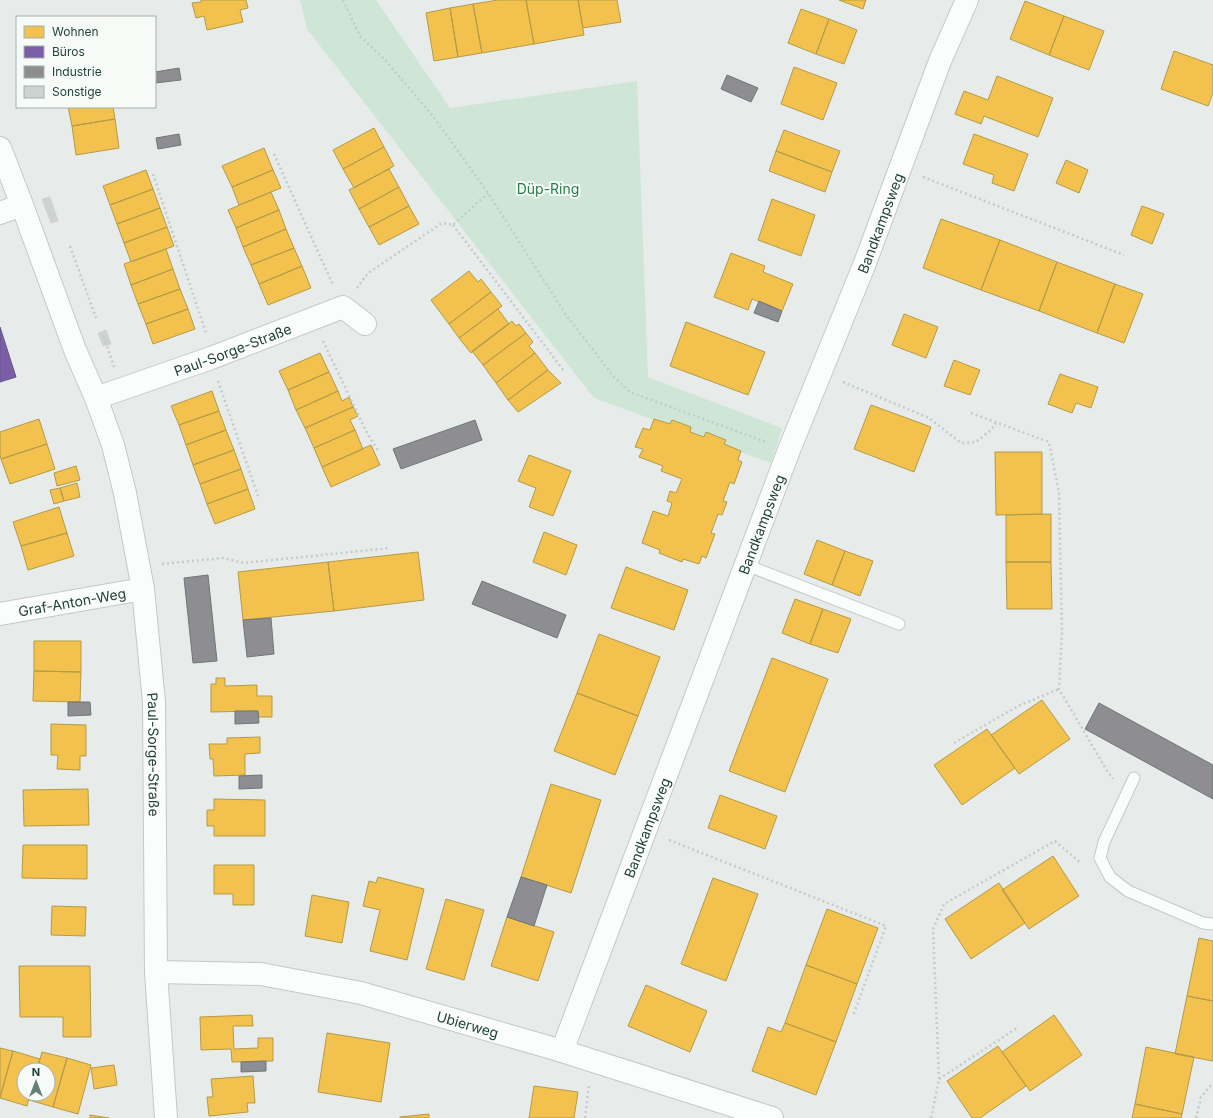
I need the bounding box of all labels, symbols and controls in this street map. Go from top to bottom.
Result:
legend [16,16,156,108]
text: Wohnen [52,24,99,39]
text: Büros [52,44,85,59]
text: Industrie [52,64,102,79]
text: Sonstige [52,84,102,99]
street label: Bandkampsweg [853,170,906,276]
park label: Düp-Ring [517,180,579,197]
street label: Paul-Sorge-Straße [172,319,294,379]
street label: Bandkampsweg [734,472,788,577]
street label: Graf-Anton-Weg [17,584,127,619]
street label: Paul-Sorge-Straße [145,692,163,817]
street label: Bandkampsweg [620,775,673,880]
street label: Ubierweg [435,1007,501,1041]
north arrow [16,1062,56,1102]
text: N [32,1065,40,1079]

